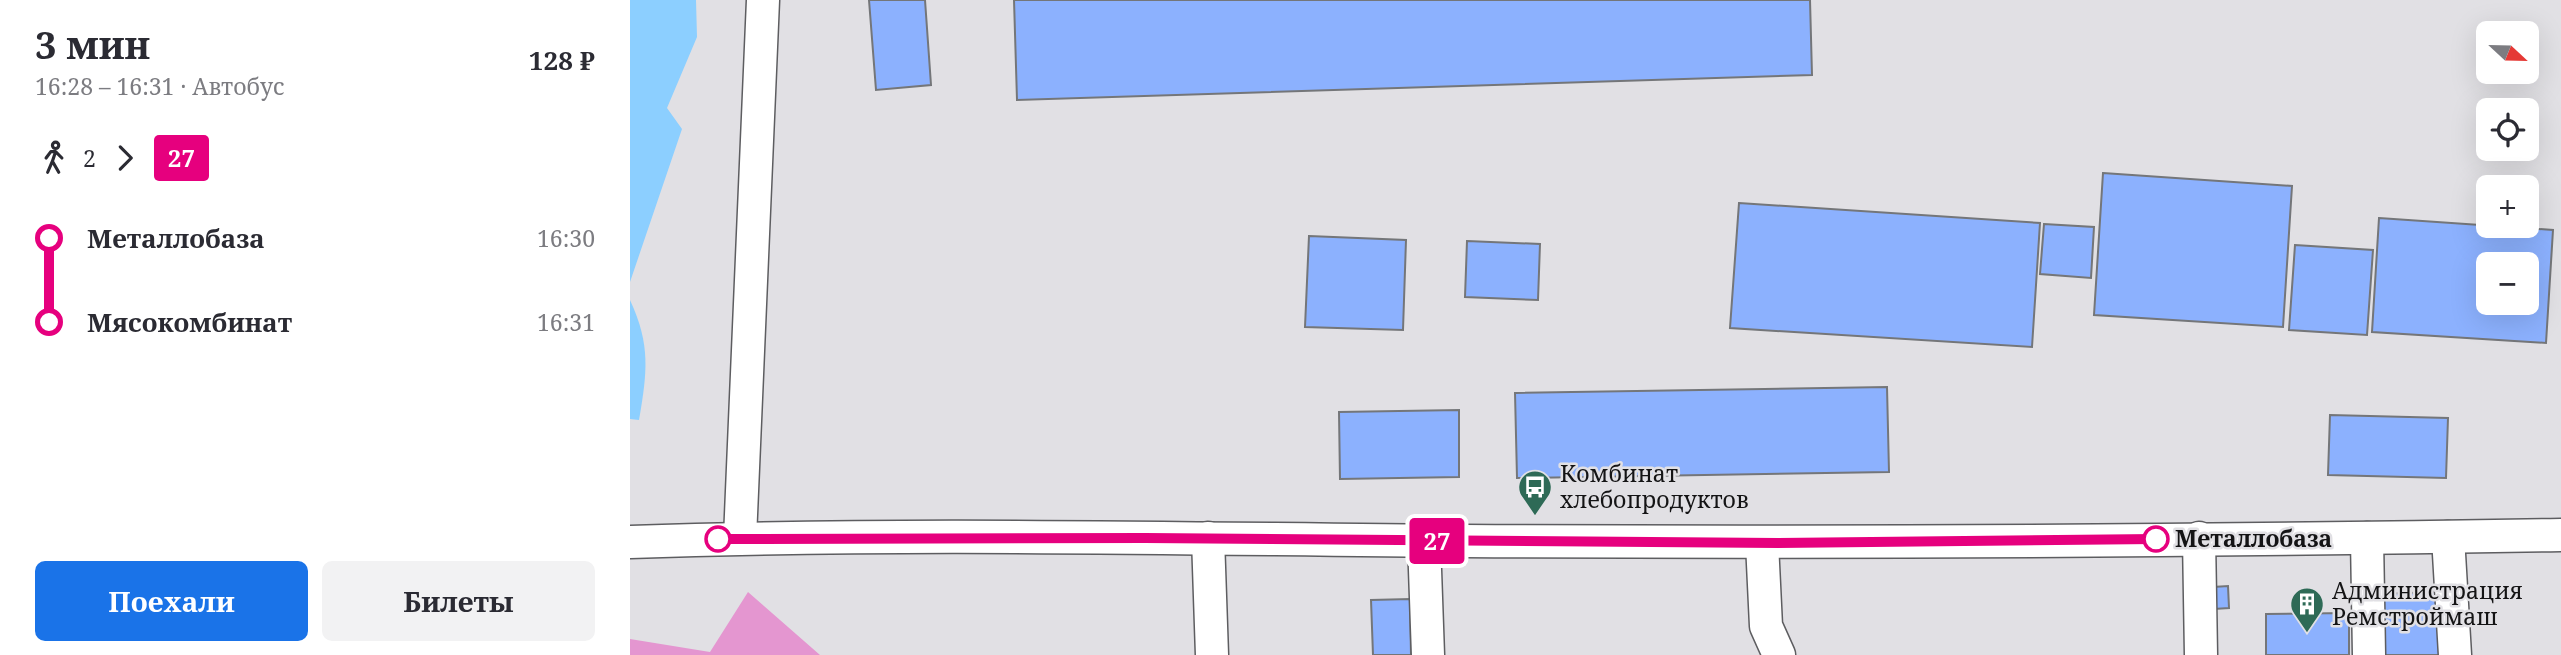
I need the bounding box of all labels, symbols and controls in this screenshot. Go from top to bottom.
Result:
text: 3 мин [35,18,150,70]
north arrow [2476,21,2539,84]
map controls [2476,21,2539,315]
text: 128 ₽ [529,42,595,78]
text: 16:28 – 16:31 · Автобус [35,70,284,102]
button: locate [2476,98,2539,161]
icon: walk [35,139,73,177]
icon: forward [106,139,144,177]
text: 27 [168,141,195,174]
text: 2 [83,142,96,174]
button: + [2476,175,2539,238]
text: Металлобаза [87,220,265,256]
text: 16:30 [537,222,595,254]
button: − [2476,252,2539,315]
text: Мясокомбинат [87,304,292,340]
text: 16:31 [537,306,595,338]
place label: Комбинат хлебопродуктов [1560,457,1749,515]
bus stop icon: Комбинат хлебопродуктов [1516,468,1554,517]
line badge: 27 [1406,518,1468,564]
place label: Металлобаза [2175,522,2332,554]
text: 27 [1423,524,1451,557]
unlabelled marker [705,526,731,552]
marker: Металлобаза [2143,526,2169,552]
button: Поехали [35,561,308,641]
button: Билеты [322,561,595,641]
place label: Администрация Ремстроймаш [2332,574,2523,632]
building icon: Администрация Ремстроймаш [2288,585,2326,634]

